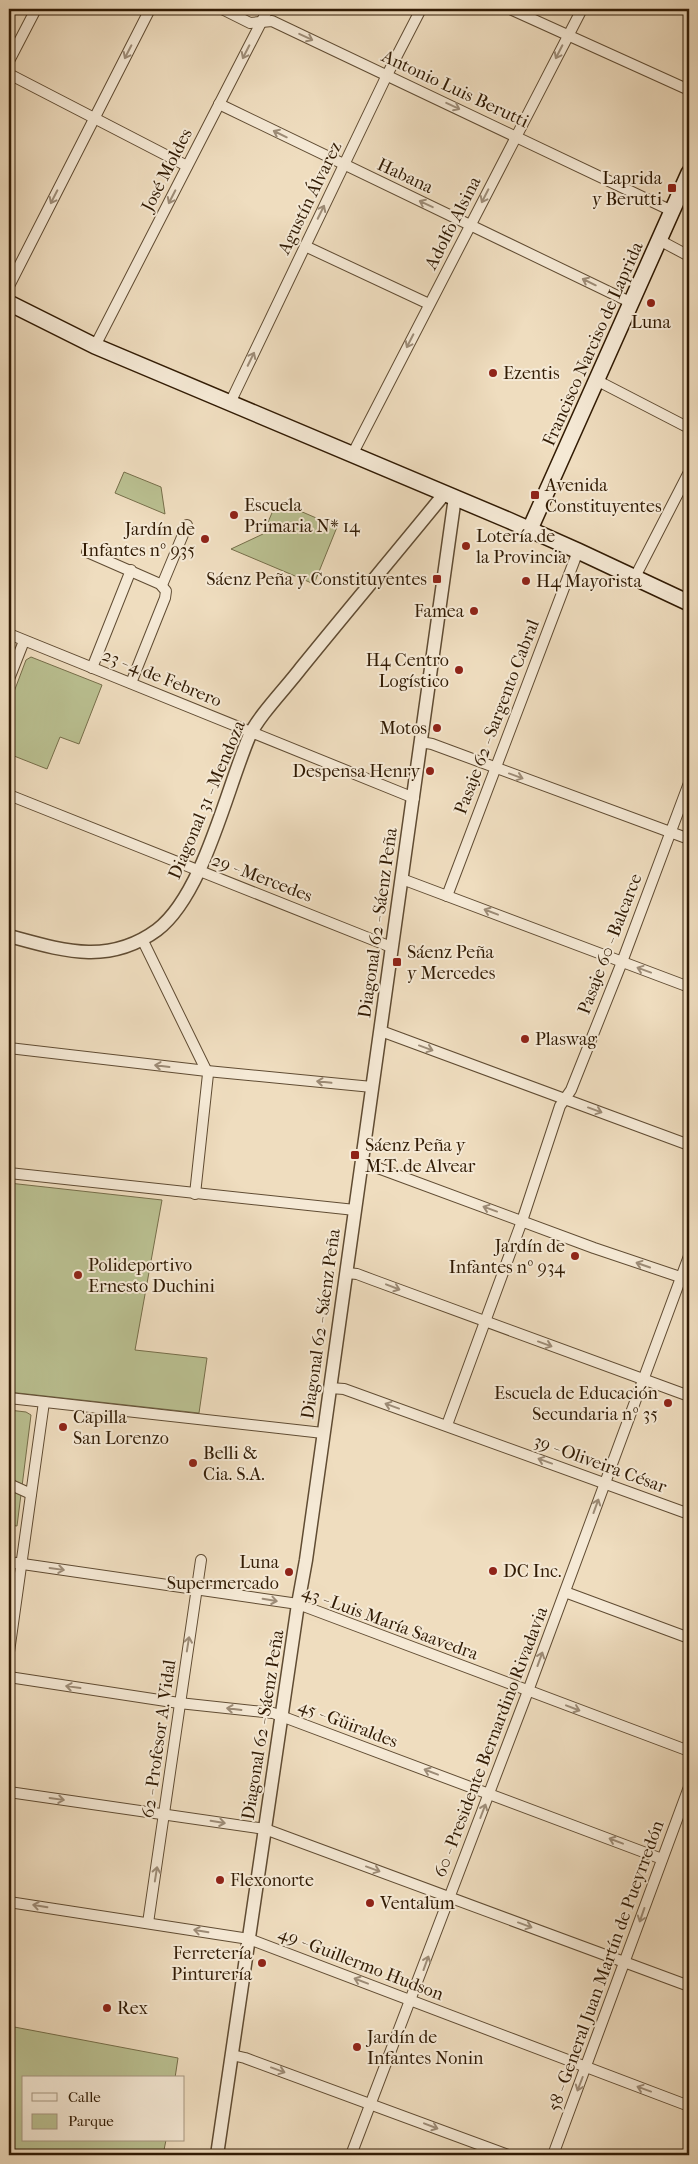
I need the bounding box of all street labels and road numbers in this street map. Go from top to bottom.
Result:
street label: Antonio Luis Berutti [377,45,532,133]
street label: José Moldes [136,125,197,217]
street label: Agustín Álvarez [272,138,346,259]
street label: Habana [374,154,437,198]
street label: Adolfo Alsina [420,172,486,274]
street label: Francisco Narciso de Laprida [538,238,648,449]
street label: Pasaje 62 - Sargento Cabral [450,617,544,817]
street label: 23 - 4 de Febrero [99,644,225,712]
street label: Diagonal 31 - Mendoza [164,717,250,883]
street label: Diagonal 62 - Sáenz Peña [354,826,402,1019]
street label: 29 - Mercedes [209,849,316,907]
street label: Pasaje 60 - Balcarce [574,871,647,1017]
street label: Diagonal 62 - Sáenz Peña [297,1227,345,1420]
street label: 39 - Oliveira César [531,1430,670,1498]
street label: 43 - Luis María Saavedra [299,1581,482,1665]
street label: 60 - Presidente Bernardino Rivadavia [430,1603,553,1880]
street label: Diagonal 62 - Sáenz Peña [238,1628,288,1821]
street label: 62 - Profesor A. Vidal [137,1658,181,1820]
street label: 45 - Güiraldes [295,1695,401,1753]
street label: 58 - General Juan Martín de Pueyrredón [543,1817,669,2114]
street label: 49 - Guillermo Hudson [276,1923,447,2005]

